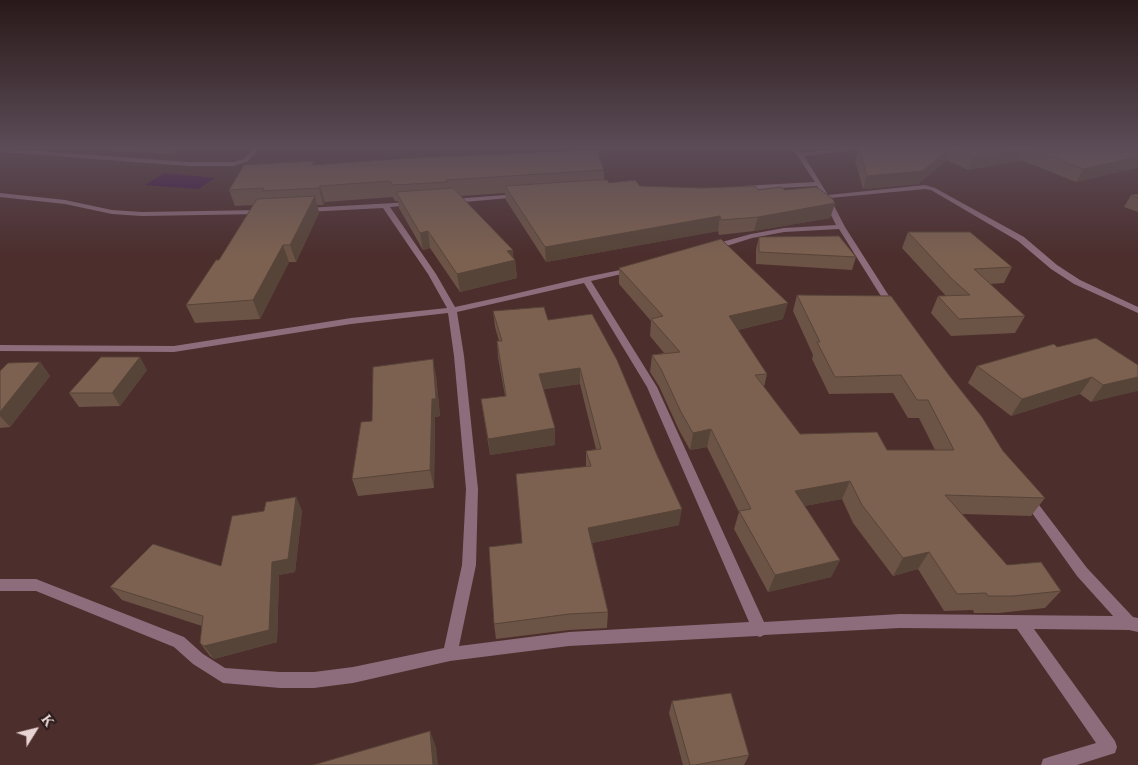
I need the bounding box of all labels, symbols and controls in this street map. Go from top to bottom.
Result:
north arrow [10,705,60,755]
text: K [38,712,57,730]

